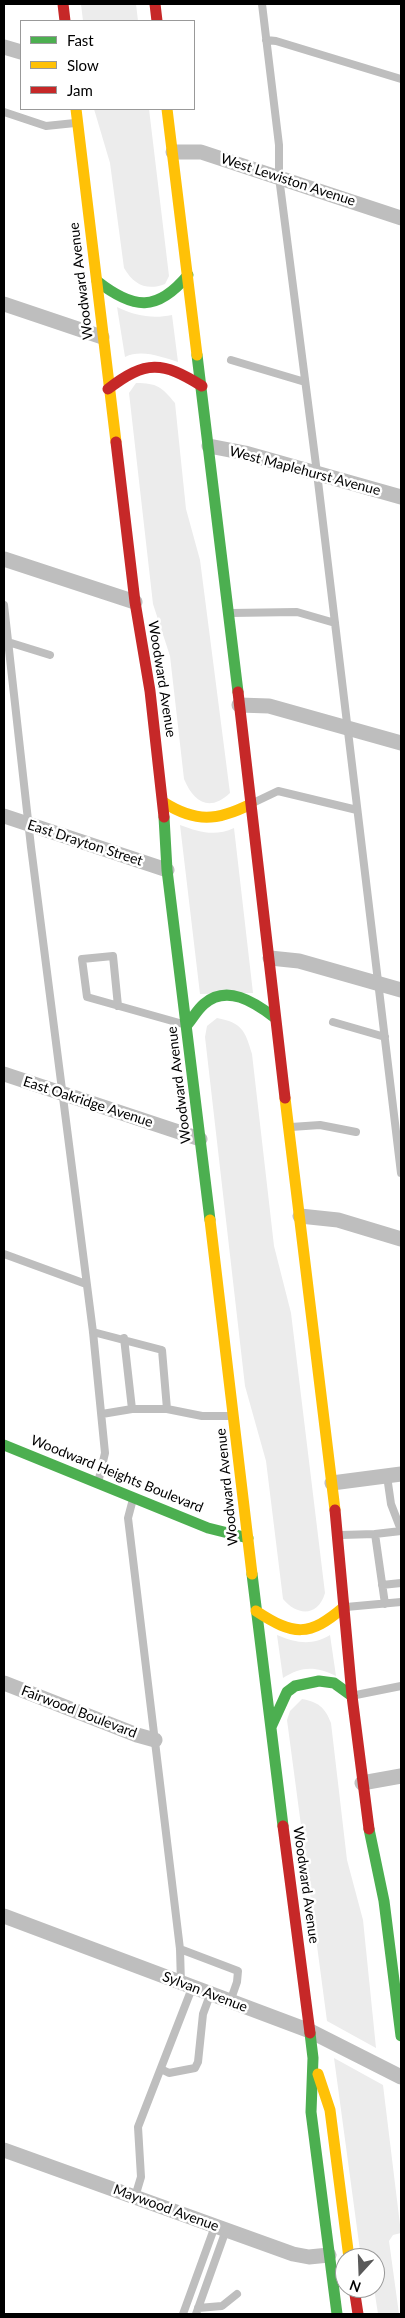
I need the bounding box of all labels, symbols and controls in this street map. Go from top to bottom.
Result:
legend [20,20,195,110]
text: Fast [67,31,94,49]
text: Slow [67,56,99,74]
text: Jam [67,81,93,99]
street label: West Lewiston Avenue [218,150,358,210]
street label: Woodward Avenue [65,221,97,341]
street label: West Maplehurst Avenue [228,443,382,499]
street label: Woodward Avenue [144,619,180,739]
street label: East Drayton Street [25,816,145,870]
street label: Woodward Avenue [163,1025,195,1145]
street label: East Oakridge Avenue [21,1073,155,1131]
street label: Woodward Avenue [212,1428,242,1546]
street label: Woodward Heights Boulevard [28,1432,206,1516]
street label: Fairwood Boulevard [19,1682,139,1742]
street label: Woodward Avenue [289,1825,323,1945]
street label: Sylvan Avenue [160,1968,250,2016]
street label: Maywood Avenue [111,2181,221,2235]
north arrow [335,2248,385,2298]
text: N [347,2277,363,2296]

